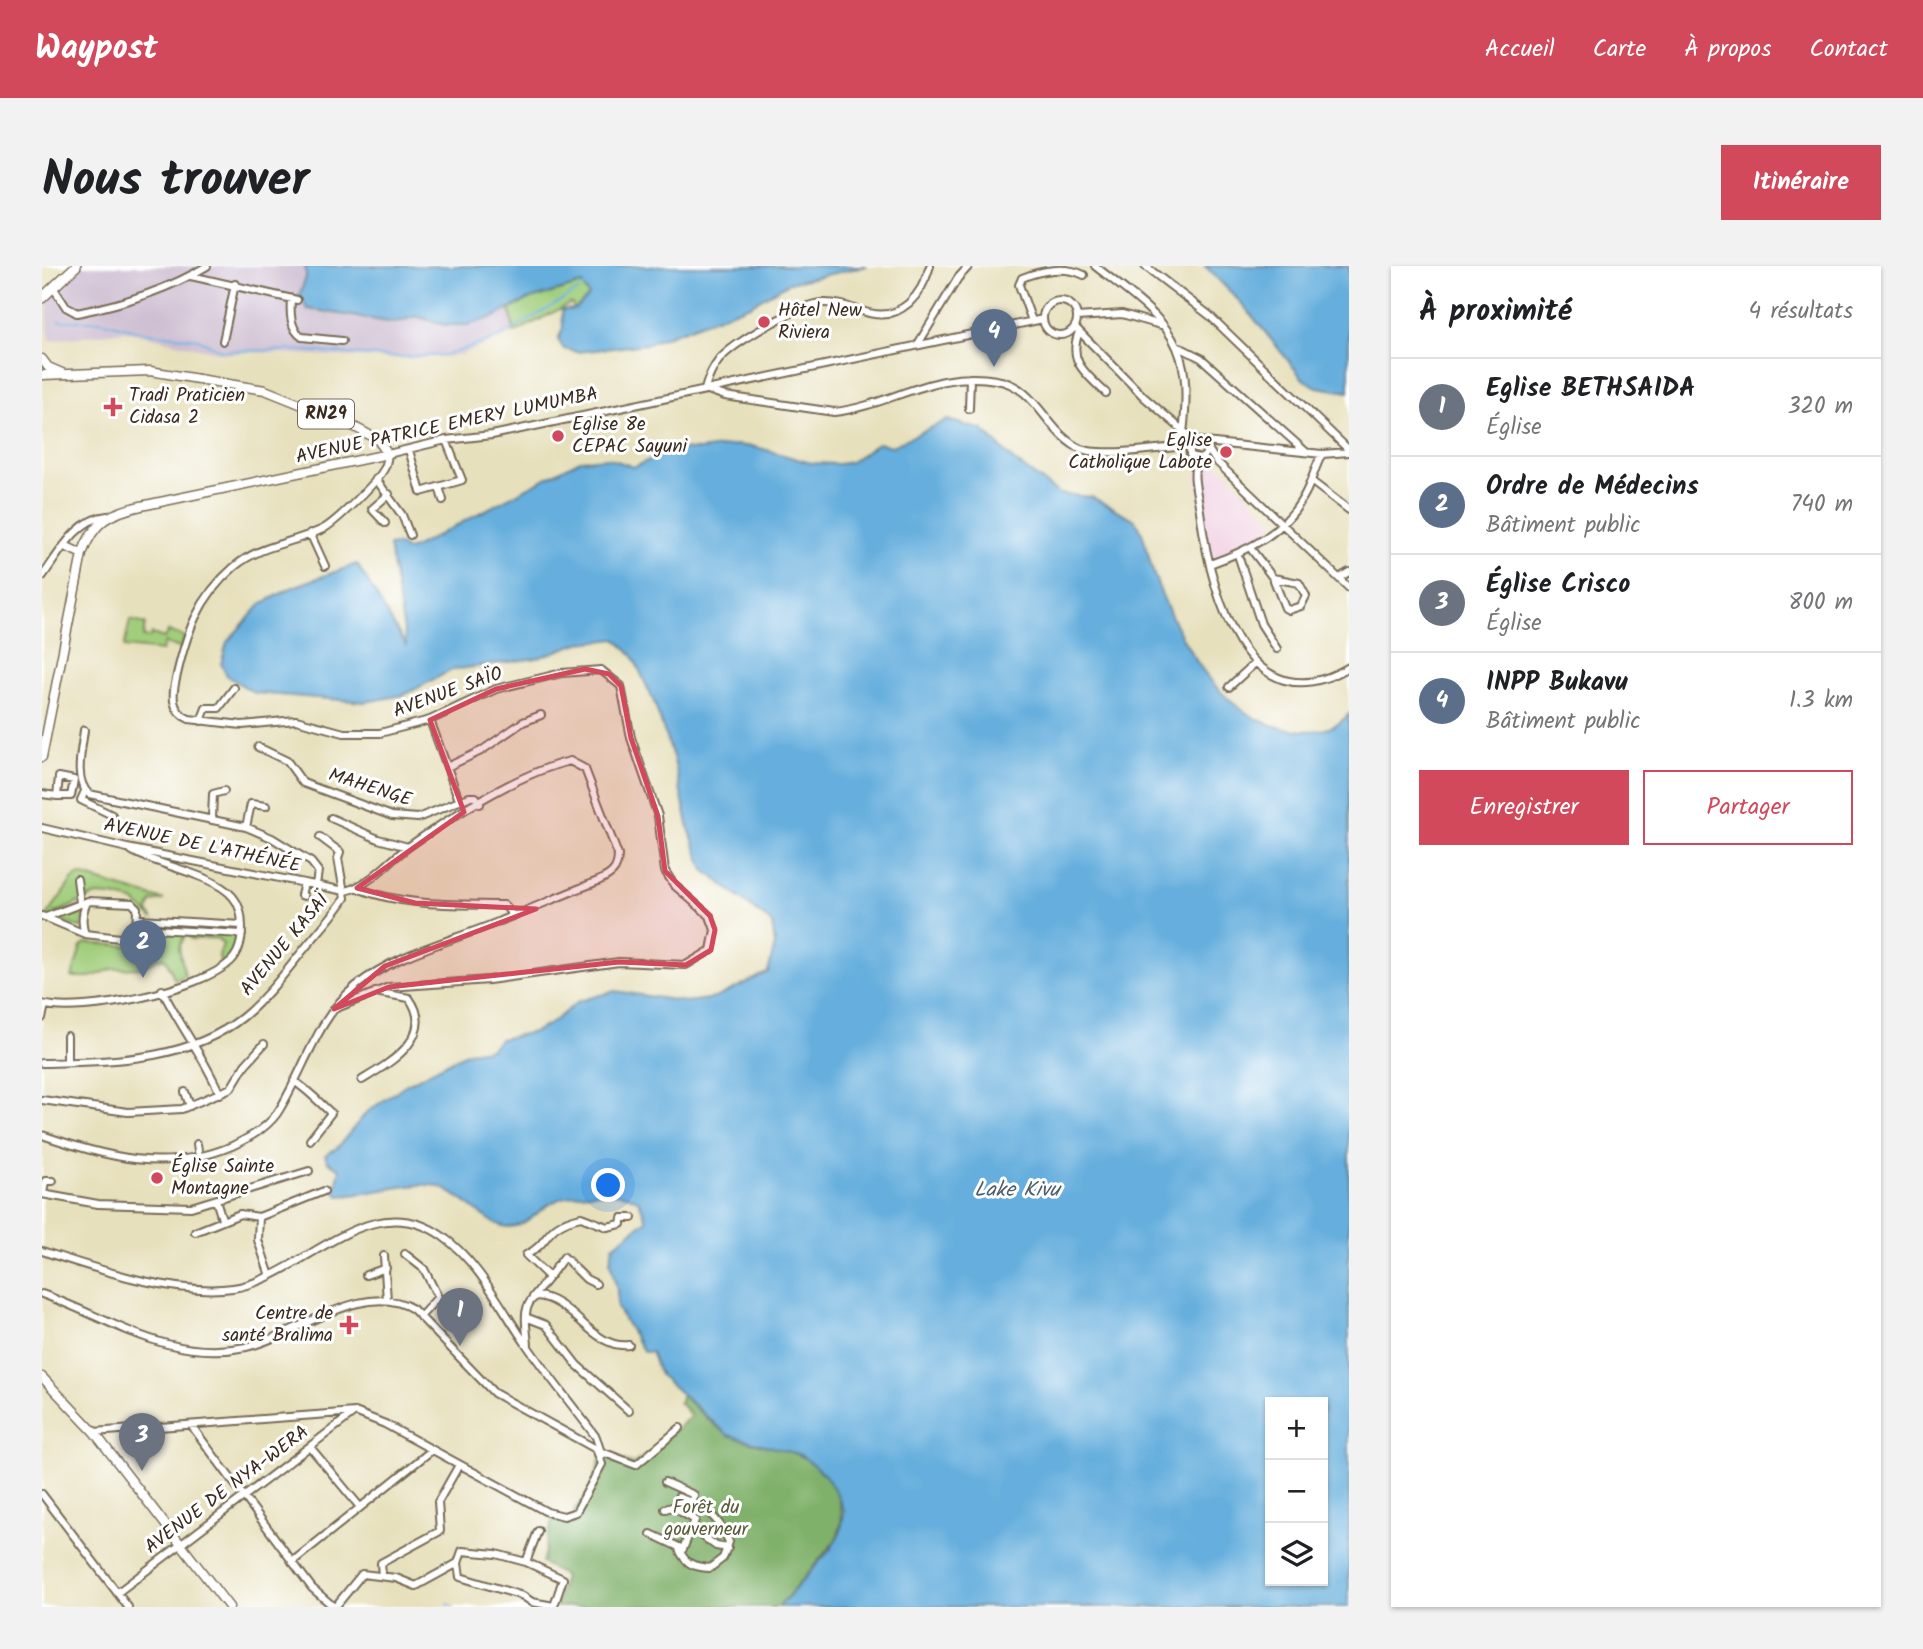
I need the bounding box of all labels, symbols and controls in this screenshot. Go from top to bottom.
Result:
text: Waypost [35,23,158,76]
text: Accueil [1485,30,1555,69]
text: Carte [1593,30,1646,69]
text: À propos [1684,30,1771,69]
text: Contact [1809,30,1888,69]
text: Nous trouver [42,143,309,221]
button: Itinéraire [1721,145,1881,220]
text: À proximité [1419,288,1572,336]
text: 4 résultats [1749,294,1853,330]
place label: Hôtel New Riviera [778,296,862,348]
pin: 4 [971,309,1017,367]
marker: Hôtel New Riviera [756,314,772,330]
text: Eglise BETHSAIDA [1486,368,1695,410]
street label: AVENUE PATRICE EMERY LUMUMBA [293,379,601,473]
place label: Tradi Praticien Cidasa 2 [129,381,245,433]
text: 1 [1439,389,1445,425]
text: 320 m [1787,389,1853,425]
marker: Tradi Praticien Cidasa 2 [103,397,123,417]
road number: RN29 [298,400,354,428]
place label: Eglise 8e CEPAC Sayuni [572,410,689,462]
text: Église [1486,410,1542,446]
place label: Eglise Catholique Labote [1068,426,1212,478]
marker: Eglise 8e CEPAC Sayuni [550,428,566,444]
marker: Eglise Catholique Labote [1218,444,1234,460]
text: Ordre de Médecins [1486,466,1699,508]
text: 2 [1435,487,1449,523]
text: 740 m [1791,487,1853,523]
text: Bâtiment public [1486,508,1640,544]
text: Église Crisco [1486,564,1630,606]
text: 3 [1436,585,1448,621]
text: 800 m [1789,585,1853,621]
text: Église [1486,606,1542,642]
street label: AVENUE SAÏO [389,659,507,727]
text: INPP Bukavu [1486,662,1628,704]
text: 4 [1436,683,1448,719]
text: 1.3 km [1789,683,1853,719]
text: Bâtiment public [1486,704,1640,740]
street label: MAHENGE [324,760,416,816]
button: Enregistrer [1419,770,1629,845]
button: Partager [1643,770,1853,845]
street label: AVENUE DE L'ATHÉNÉE [101,810,304,882]
street label: AVENUE KASAÏ [233,885,338,1003]
pin: 2 [120,920,166,978]
place label: Église Sainte Montagne [171,1152,275,1204]
your location [591,1168,625,1202]
marker: Église Sainte Montagne [149,1170,165,1186]
water label: Lake Kivu [974,1174,1063,1207]
pin: 1 [437,1288,483,1346]
place label: Centre de santé Bralima [222,1299,333,1351]
marker: Centre de santé Bralima [339,1315,359,1335]
map controls [1265,1397,1328,1586]
button: + [1265,1397,1328,1460]
pin: 3 [119,1413,165,1471]
street label: AVENUE DE NYA-WERA [138,1418,316,1562]
button: − [1265,1460,1328,1523]
park label: Forêt du gouverneur [663,1493,750,1545]
button: layers [1265,1523,1328,1586]

